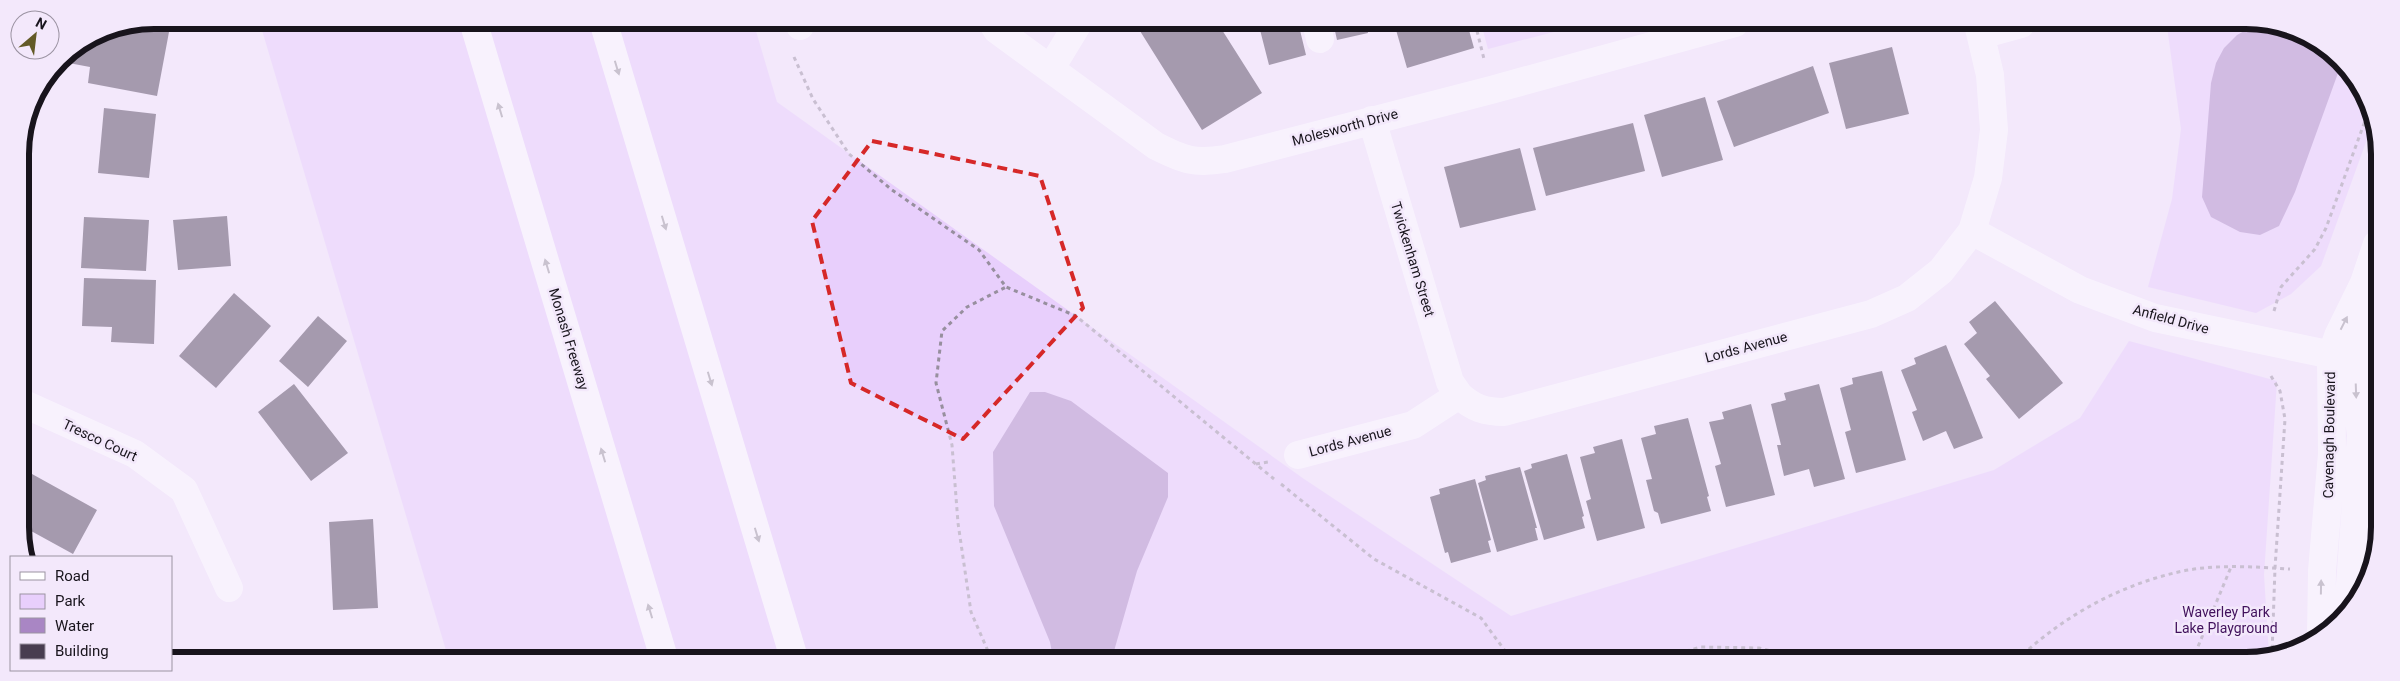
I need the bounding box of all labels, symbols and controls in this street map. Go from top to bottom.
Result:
north arrow [10,10,60,60]
text: N [33,14,49,33]
one-way arrow [613,60,621,75]
one-way arrow [495,103,503,118]
street label: Molesworth Drive [1290,105,1400,149]
street label: Twickenham Street [1388,200,1438,319]
one-way arrow [660,216,668,231]
one-way arrow [542,259,550,274]
street label: Monash Freeway [546,286,592,392]
street label: Anfield Drive [2131,301,2211,337]
one-way arrow [2340,316,2348,330]
street label: Lords Avenue [1703,328,1789,366]
street label: Cavenagh Boulevard [2320,371,2338,499]
one-way arrow [707,372,715,387]
one-way arrow [2353,384,2361,400]
street label: Tresco Court [60,416,140,464]
street label: Lords Avenue [1307,422,1393,460]
one-way arrow [599,448,607,463]
one-way arrow [753,527,761,542]
legend [10,556,172,671]
text: Road [55,567,89,585]
one-way arrow [2318,579,2326,595]
text: Park [55,592,86,610]
one-way arrow [646,603,654,618]
park label: Waverley Park Lake Playground [2174,604,2278,636]
text: Water [55,617,94,635]
text: Building [55,642,109,660]

